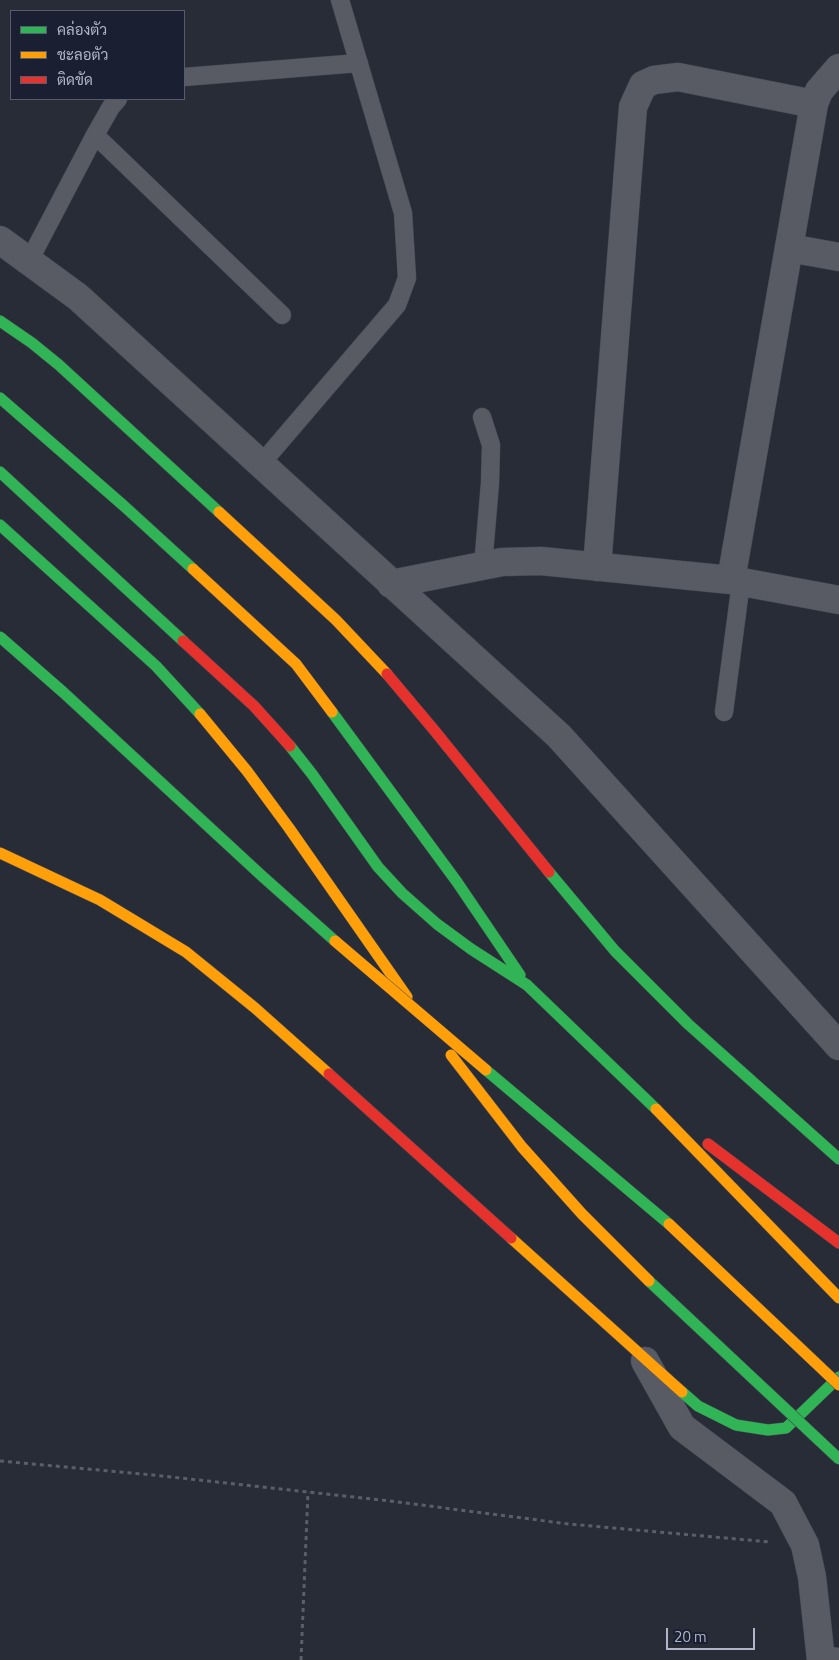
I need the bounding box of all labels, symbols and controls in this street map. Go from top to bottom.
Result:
legend [10,10,185,100]
text: คล่องตัว [57,18,107,41]
text: ชะลอตัว [57,43,108,66]
text: ติดขัด [57,68,93,91]
scale bar [669,1618,758,1650]
text: 20 m [674,1625,707,1648]

